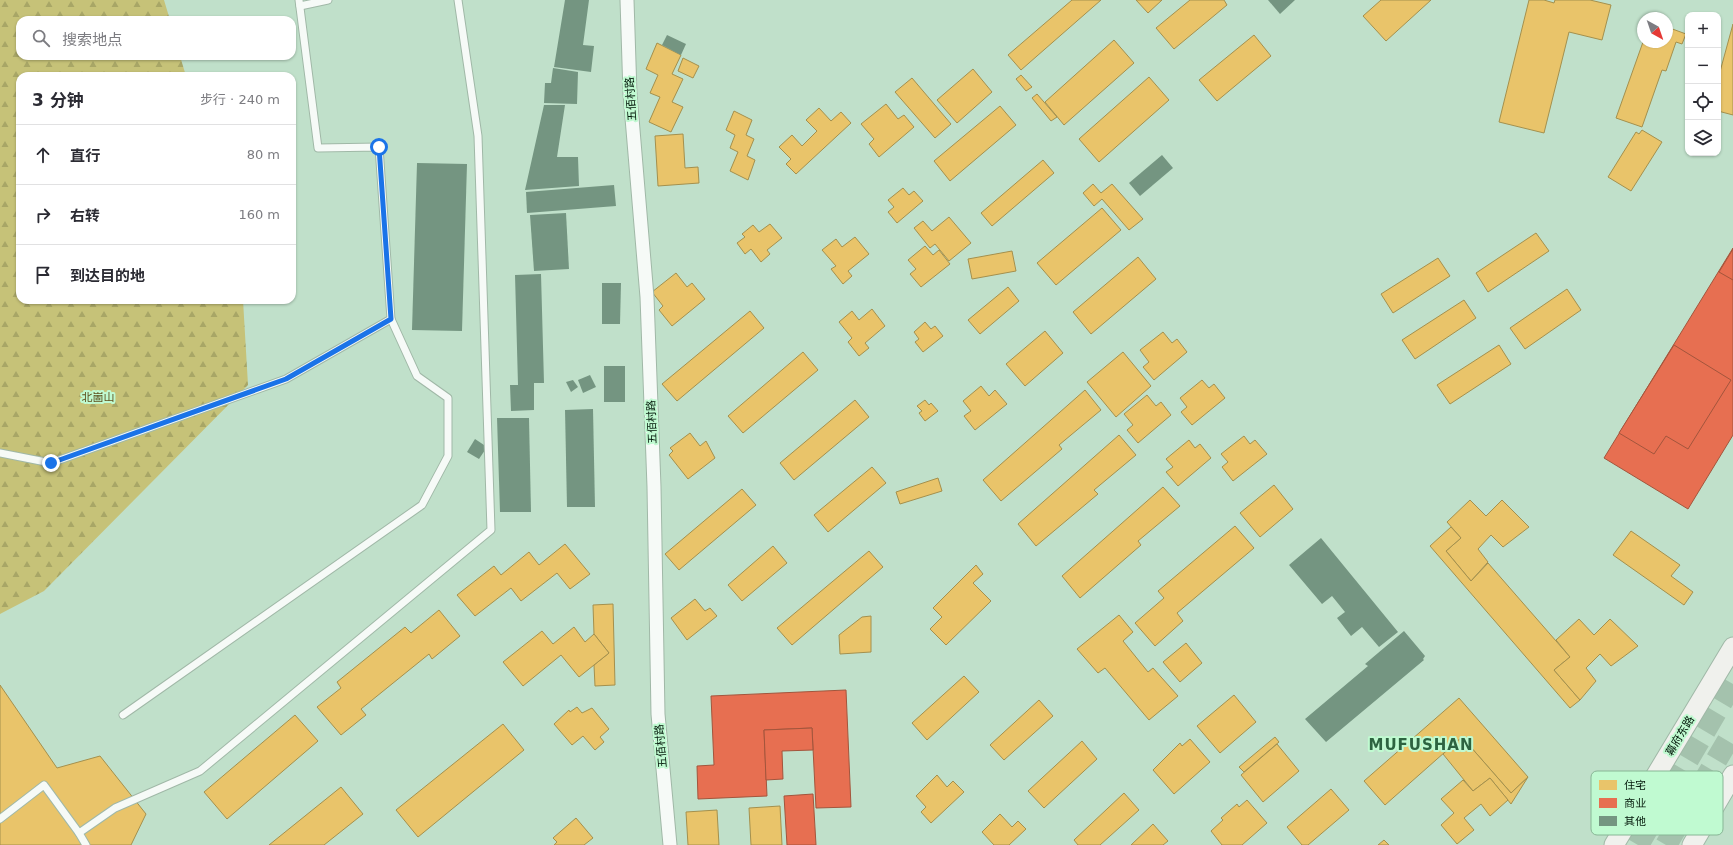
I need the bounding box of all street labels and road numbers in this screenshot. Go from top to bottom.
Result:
street label: 五佰村路 [623,77,639,121]
street label: 五佰村路 [645,400,659,444]
street label: 幕府东路 [1663,714,1697,758]
street label: 五佰村路 [653,724,669,768]

